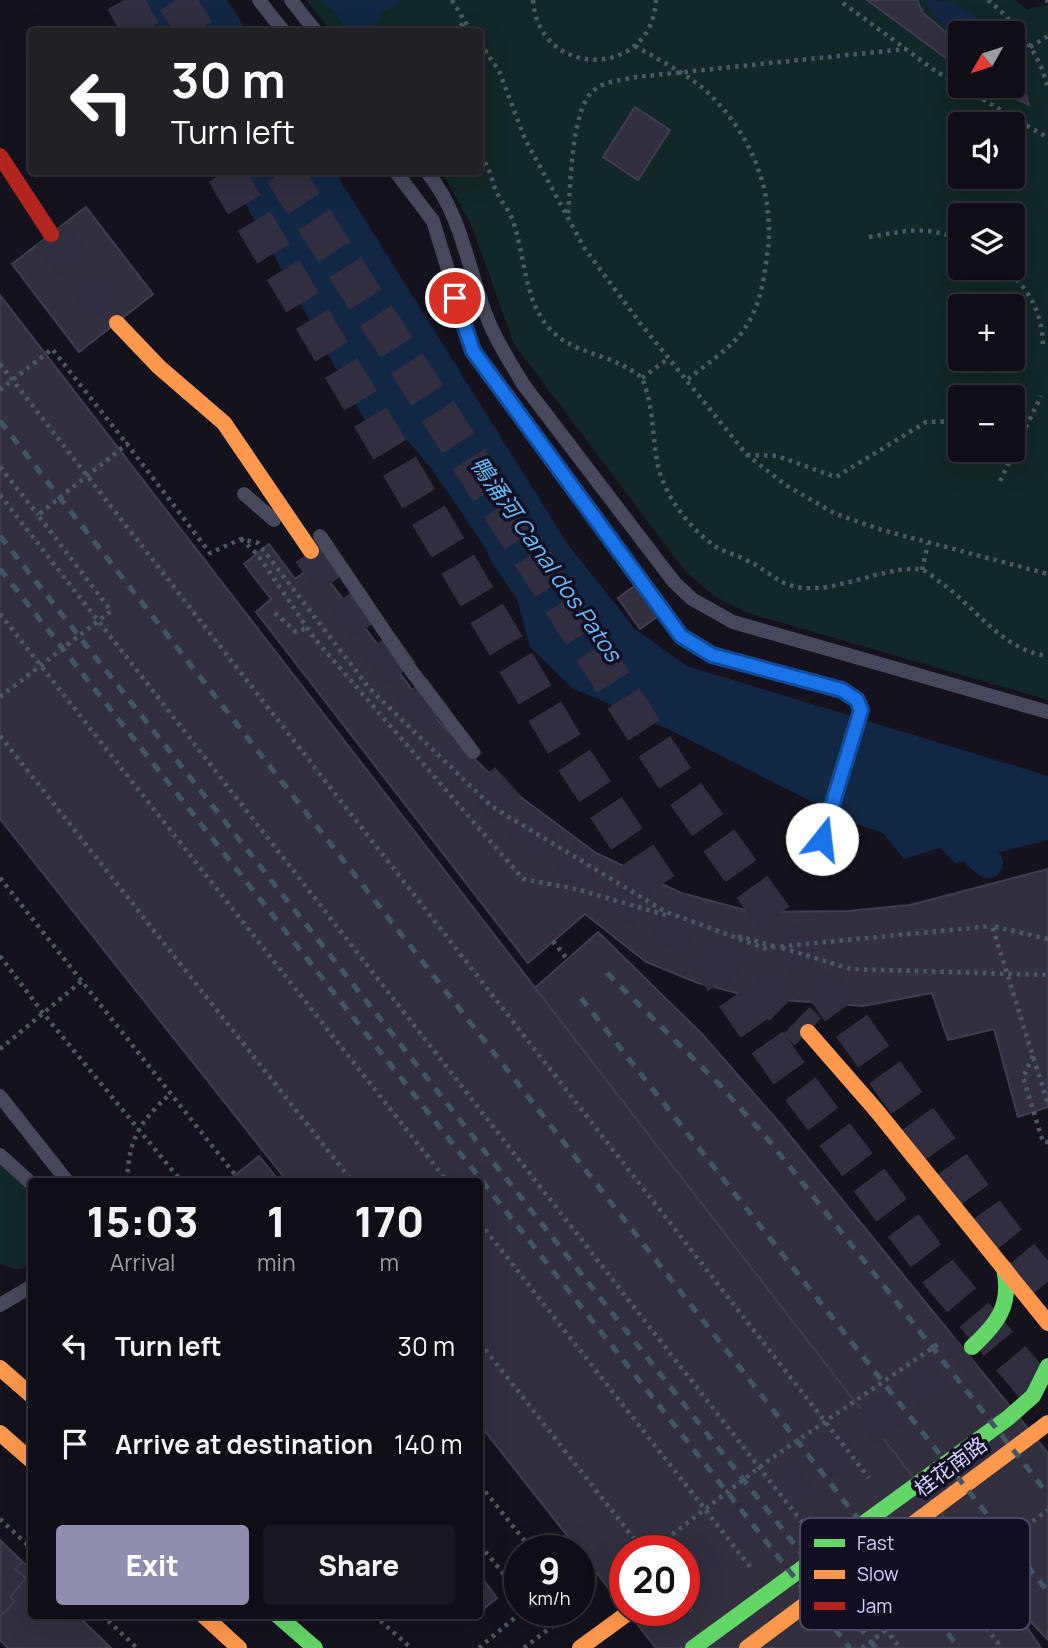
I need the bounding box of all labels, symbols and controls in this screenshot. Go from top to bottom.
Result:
north arrow [948,21,1026,98]
map controls [948,21,1025,462]
text: 30 m [171,46,286,113]
icon: left [56,56,147,147]
text: Turn left [171,110,295,154]
button: sound [948,112,1025,189]
button: layers [948,203,1025,280]
pin [425,268,485,328]
icon: arrive [436,279,474,317]
button: + [948,294,1025,371]
button: − [948,385,1025,462]
water label: 鴨涌河 Canal dos Patos [464,450,631,669]
position arrow [785,802,859,876]
text: 15:03 [87,1192,199,1250]
text: 1 [267,1192,286,1250]
text: 170 [354,1192,424,1250]
text: Arrival [110,1246,175,1278]
text: min [257,1246,296,1278]
text: m [380,1246,399,1278]
icon: left [56,1327,94,1365]
text: Turn left [115,1328,222,1364]
text: 30 m [398,1328,455,1364]
icon: arrive [56,1425,94,1463]
text: Arrive at destination [115,1426,373,1462]
text: 140 m [394,1426,463,1462]
street label: 桂花南路 [908,1430,992,1503]
legend [800,1518,1030,1630]
button: Exit [56,1525,249,1605]
button: Share [263,1525,455,1605]
text: Fast [857,1530,894,1556]
speed limit sign: 20 [609,1535,700,1626]
text: 9 [539,1547,560,1595]
text: Slow [857,1561,899,1587]
text: km/h [529,1586,570,1610]
text: Jam [857,1593,892,1619]

